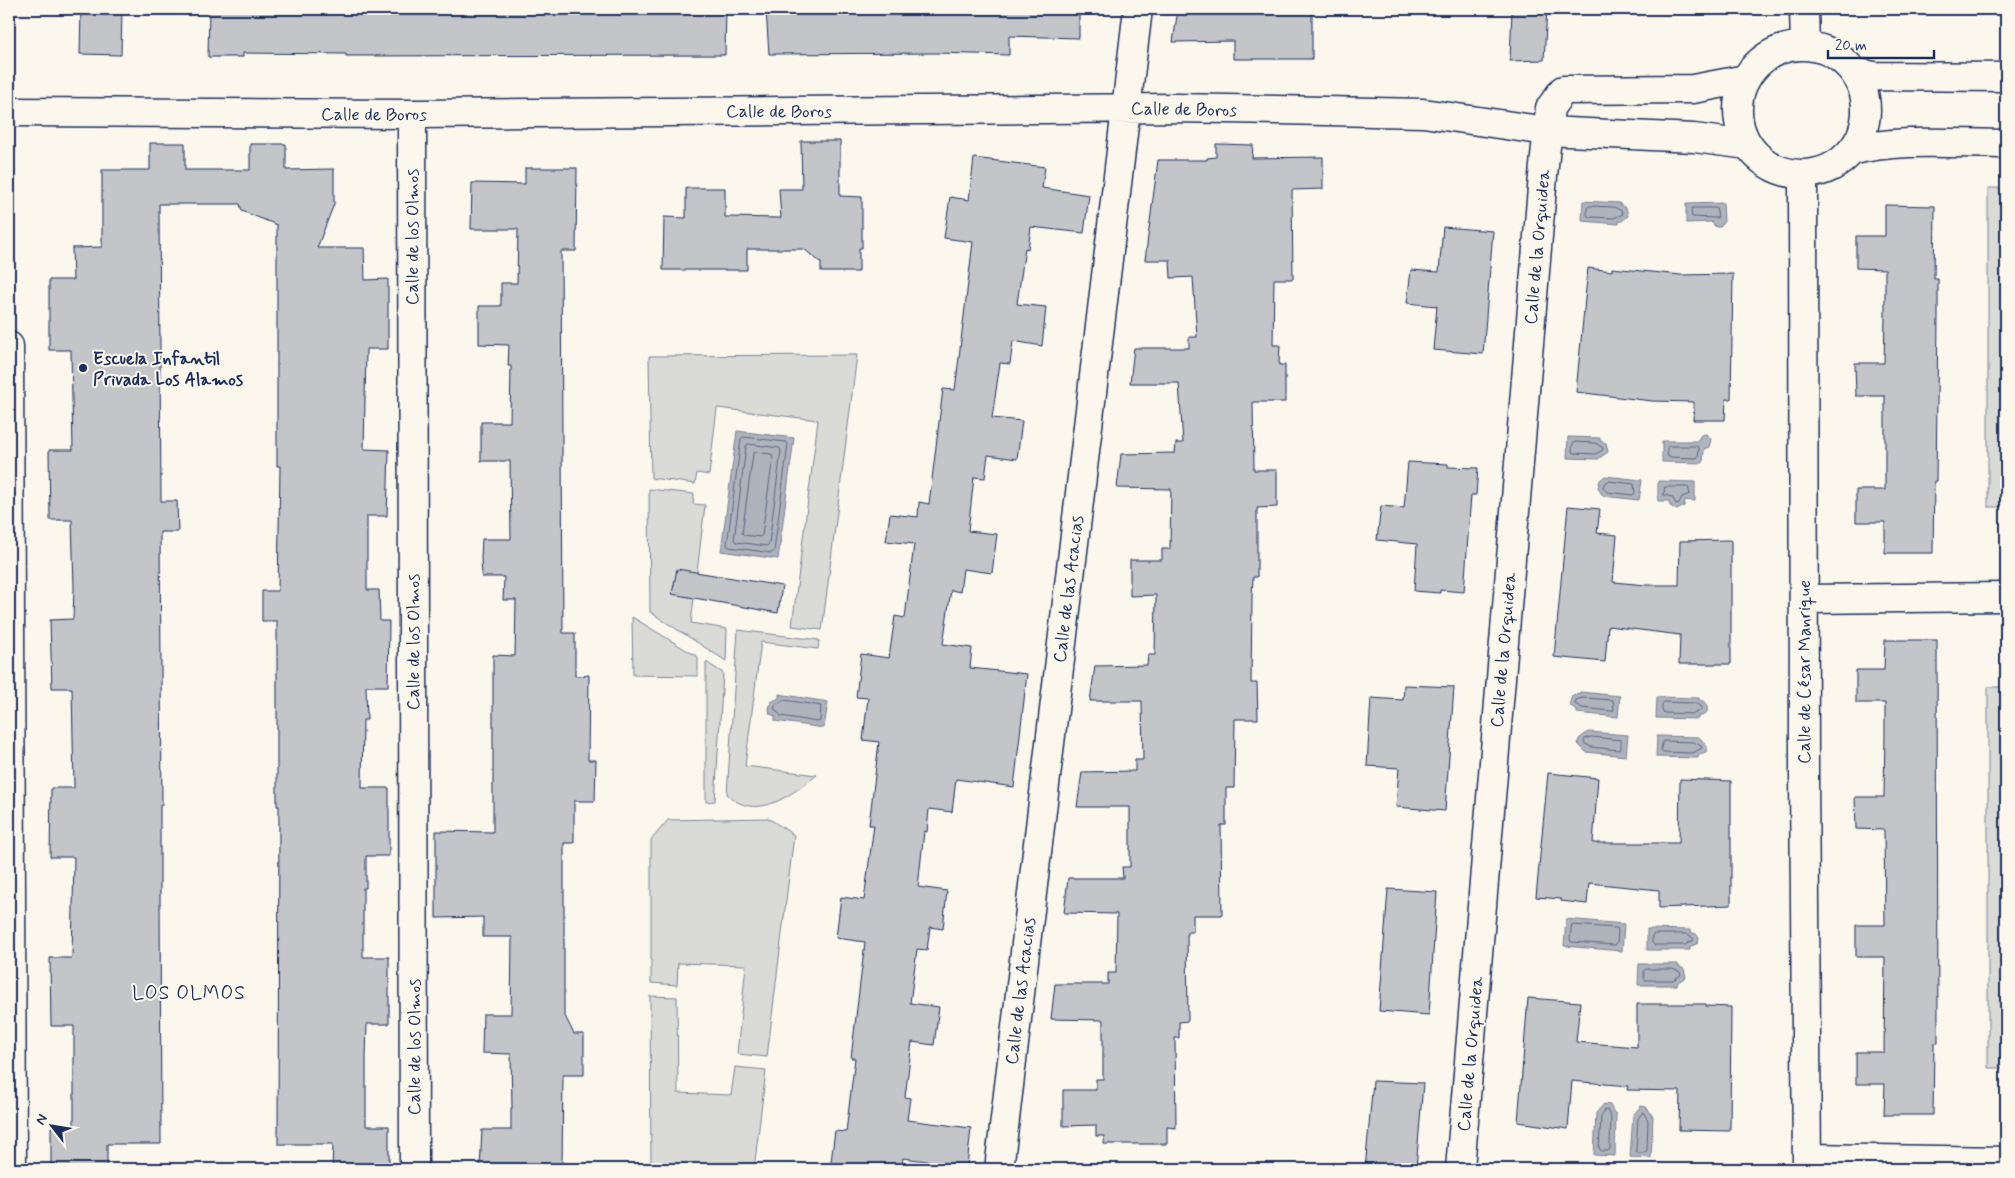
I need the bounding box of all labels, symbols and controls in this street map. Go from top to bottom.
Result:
scale bar [1828,28,1934,60]
text: 20 m [1835,36,1867,56]
street label: Calle de Boros [1131,97,1237,123]
street label: Calle de Boros [726,100,832,124]
street label: Calle de Boros [321,103,427,127]
street label: Calle de la Orquidea [1519,168,1557,326]
street label: Calle de los Olmos [401,169,425,305]
place label: Escuela Infantil Privada Los Alamos [93,347,243,392]
marker: Escuela Infantil Privada Los Alamos [77,362,89,374]
street label: Calle de las Acacias [1048,514,1090,664]
street label: Calle de la Orquidea [1485,571,1523,729]
street label: Calle de los Olmos [402,574,426,710]
street label: Calle de César Manrique [1793,580,1817,764]
street label: Calle de las Acacias [1000,916,1042,1066]
street label: Calle de la Orquidea [1452,975,1490,1133]
street label: Calle de los Olmos [403,979,427,1115]
district label: LOS OLMOS [132,981,246,1006]
north arrow [28,1100,78,1150]
text: N [32,1111,52,1128]

